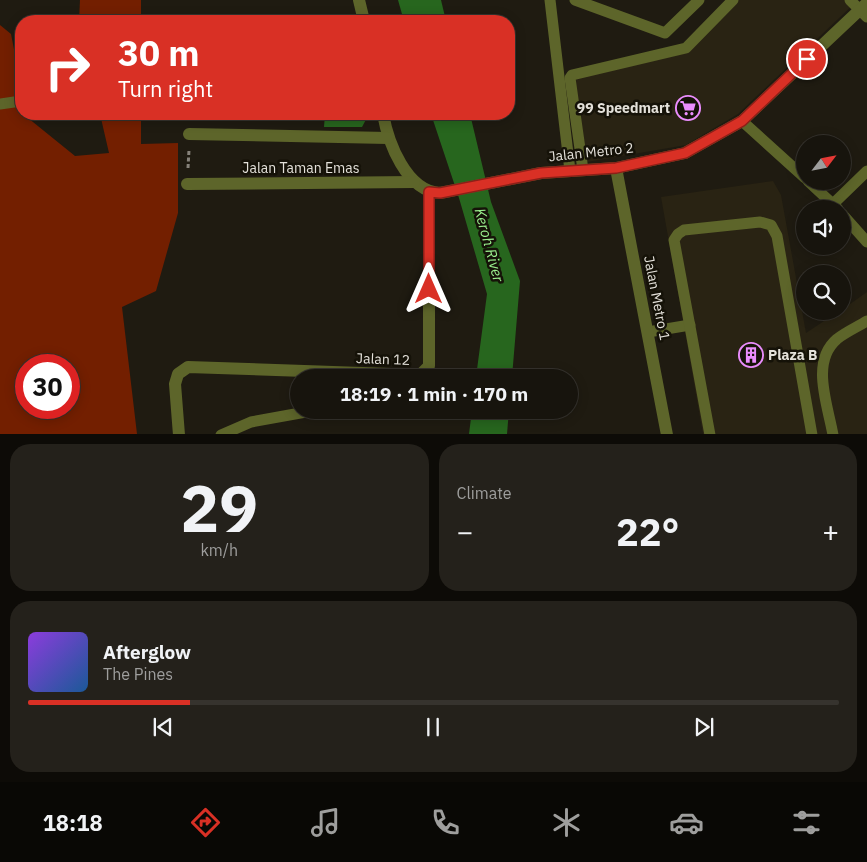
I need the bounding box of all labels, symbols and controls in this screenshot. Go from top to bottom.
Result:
text: 30 m [118,30,200,76]
icon: right [35,35,100,100]
pin [786,38,828,80]
icon: arrive [793,45,821,73]
text: Turn right [118,74,213,103]
supermarket icon: 99 Speedmart [675,95,701,121]
place label: 99 Speedmart [577,99,670,117]
north arrow [796,135,851,190]
map controls [796,135,851,320]
street label: Jalan Metro 2 [547,139,635,165]
street label: Jalan Taman Emas [242,159,360,177]
button: sound [796,200,851,255]
water label: Keroh River [471,206,509,284]
street label: Jalan Metro 1 [640,254,674,342]
position arrow [402,262,454,314]
button: search [796,265,851,320]
building icon: Plaza B [738,342,764,368]
place label: Plaza B [768,346,817,364]
street label: Jalan 12 [356,349,410,369]
speed limit sign: 30 [15,354,80,419]
text: 18:19 · 1 min · 170 m [340,382,528,406]
text: 29 [180,465,258,550]
text: Climate [457,483,512,503]
text: 22° [616,507,679,556]
text: − [457,513,473,550]
text: + [822,513,839,550]
text: km/h [200,540,238,560]
text: Afterglow [103,640,191,664]
text: The Pines [103,664,173,684]
icon: previous [149,713,177,741]
icon: pause [419,713,447,741]
icon: next [690,713,718,741]
icon: directions [188,805,223,840]
icon: music [308,805,343,840]
icon: phone [428,805,463,840]
icon: climate [549,805,584,840]
icon: car [669,805,704,840]
icon: filters [789,805,824,840]
text: 18:18 [43,808,103,837]

